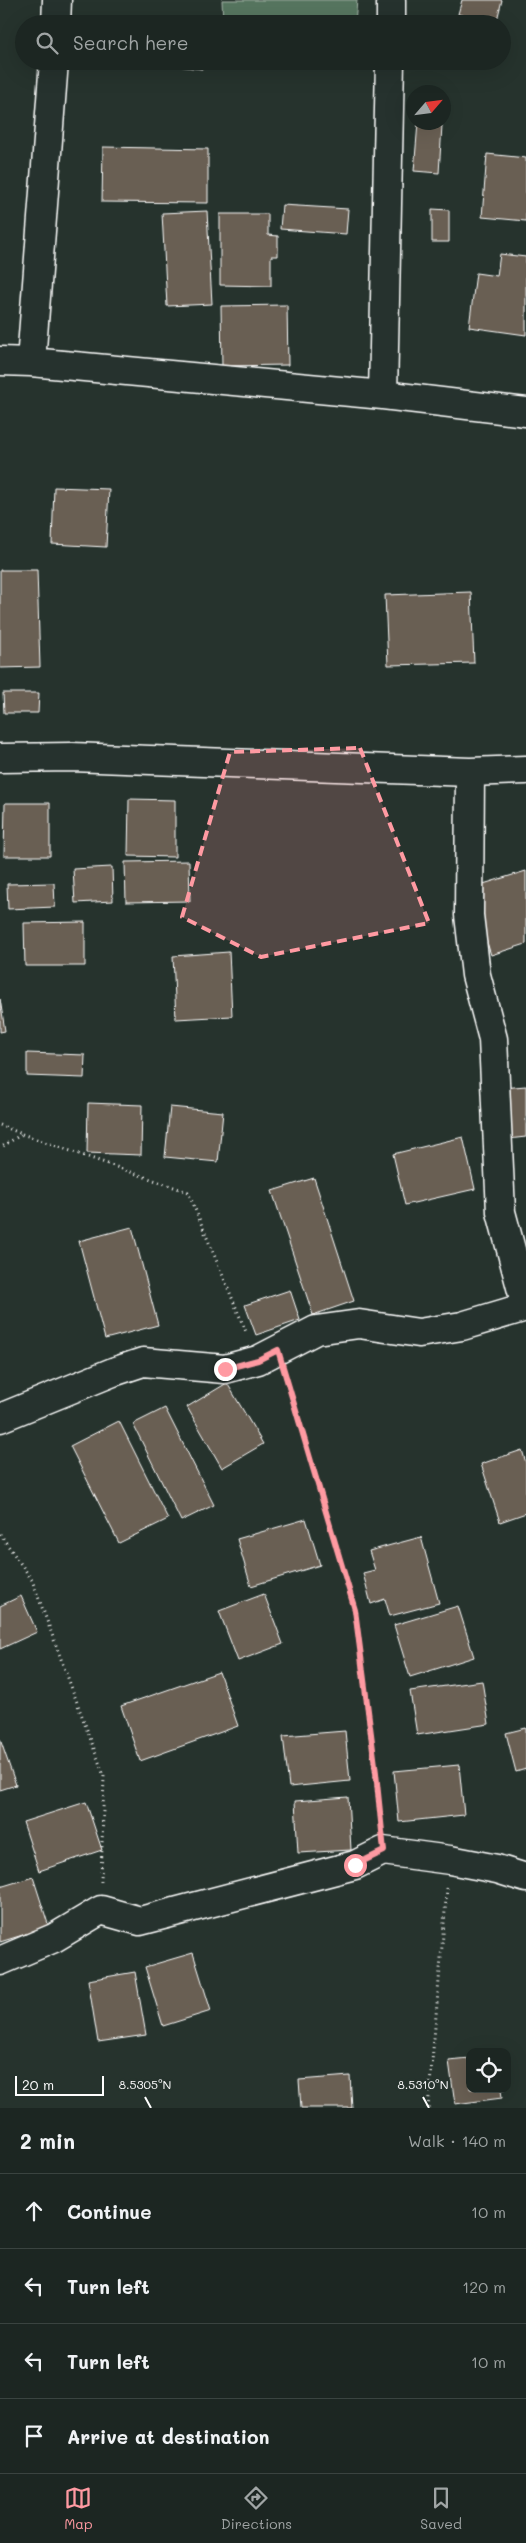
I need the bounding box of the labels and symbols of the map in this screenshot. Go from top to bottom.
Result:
north arrow [406,85,451,130]
route end [214,1358,237,1381]
route start [344,1854,367,1877]
scale bar [15,2073,104,2096]
text: 8.5305°N [119,2076,171,2092]
text: 8.5310°N [397,2076,449,2092]

